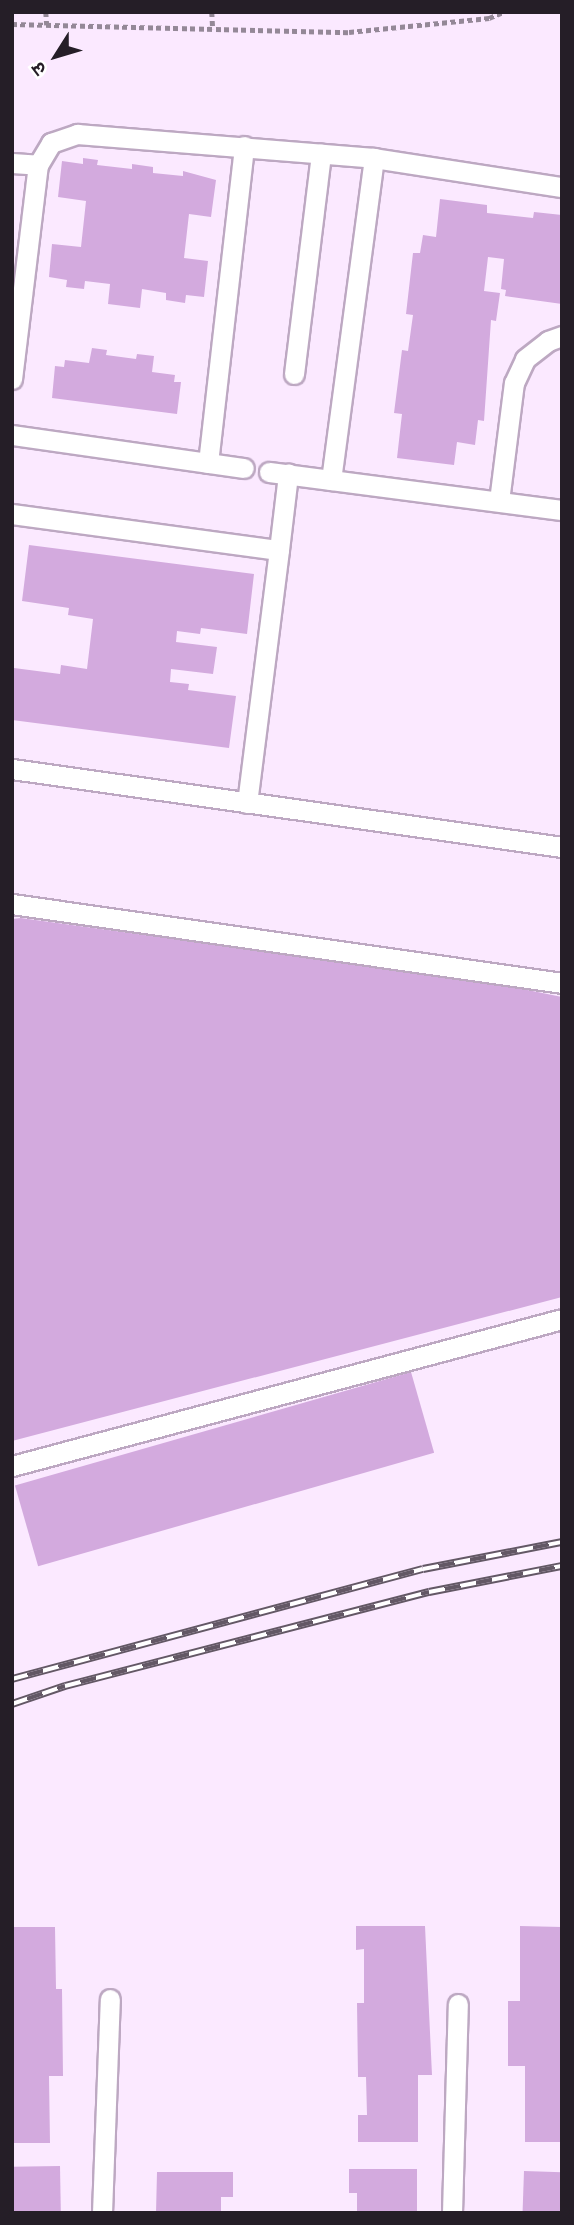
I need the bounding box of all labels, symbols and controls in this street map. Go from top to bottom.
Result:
north arrow [21,21,91,91]
text: उ [26,58,51,80]

